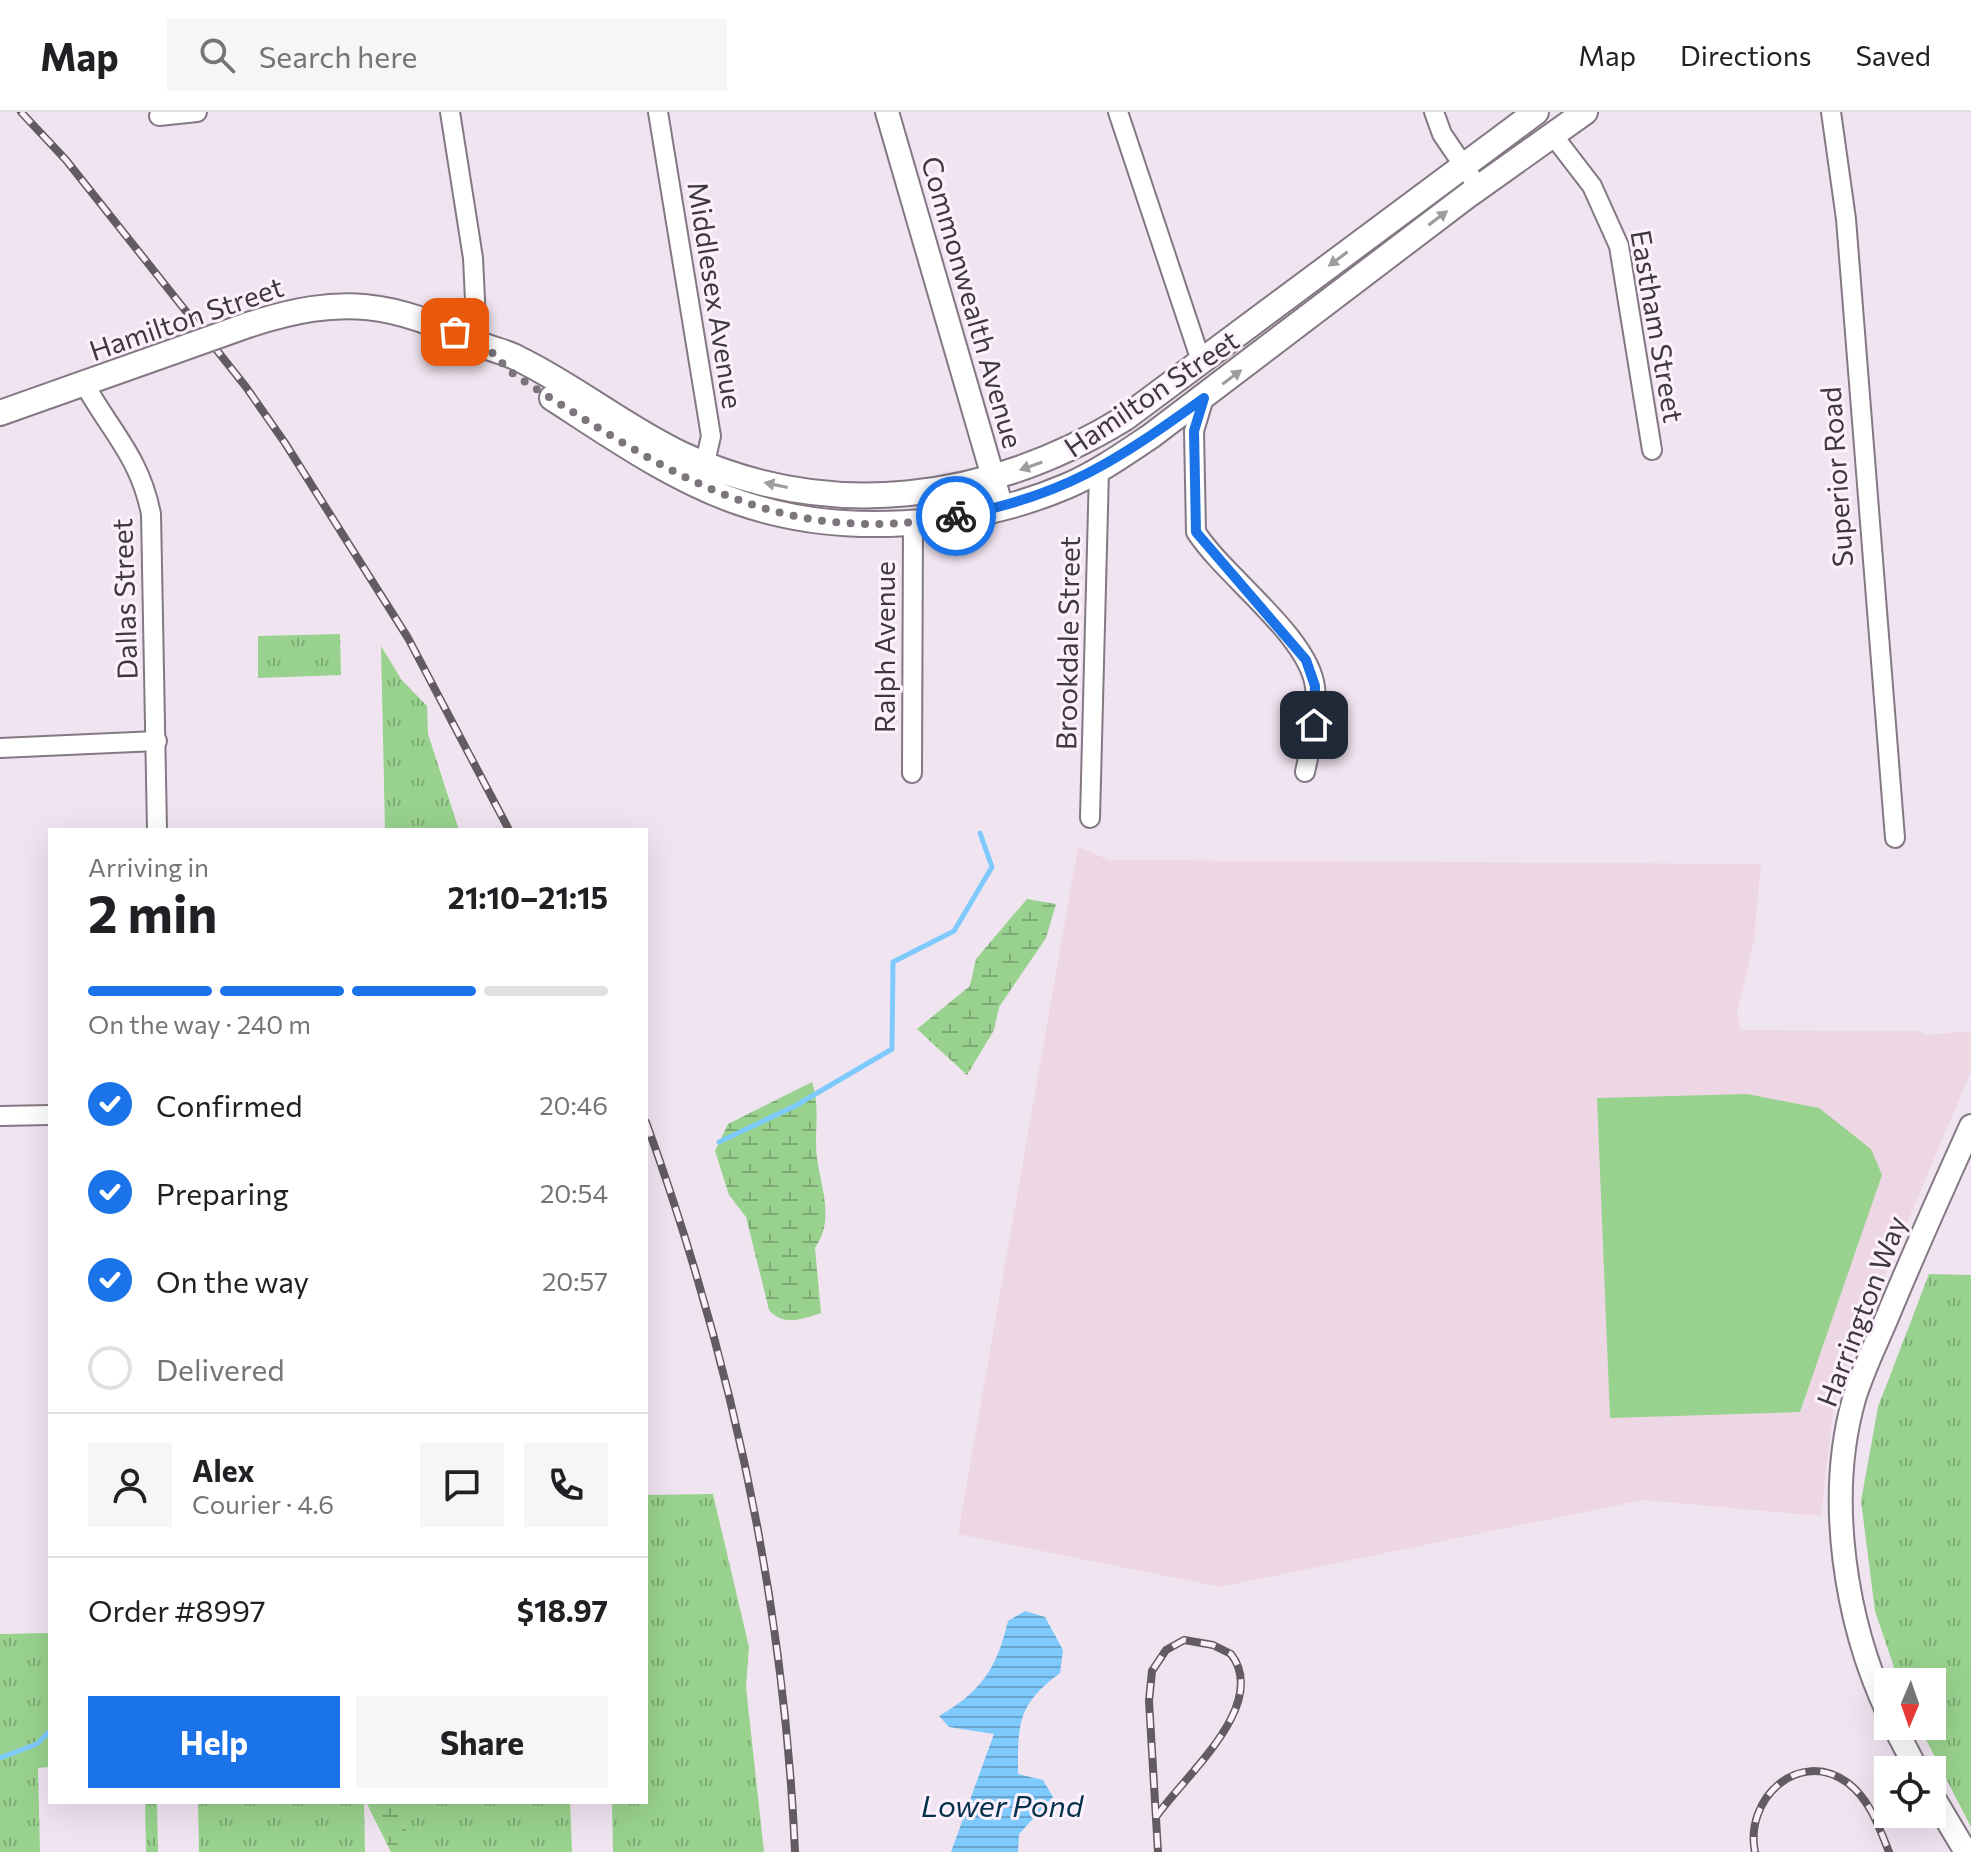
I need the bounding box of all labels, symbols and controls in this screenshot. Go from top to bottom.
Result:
search box [167,19,727,91]
text: Map [40,32,119,79]
icon: search [195,33,239,77]
text: Search here [259,37,417,74]
text: Map [1578,38,1636,72]
text: Directions [1680,38,1811,72]
text: Saved [1855,38,1931,72]
street label: Commonwealth Avenue [915,152,1031,452]
street label: Middlesex Avenue [681,179,751,411]
one-way arrow [1428,210,1448,226]
street label: Eastham Street [1624,227,1692,425]
one-way arrow [1328,250,1349,266]
street label: Hamilton Street [85,269,287,367]
pin [421,298,489,366]
icon: bag [433,310,477,354]
street label: Hamilton Street [1057,322,1245,464]
one-way arrow [1222,369,1242,385]
street label: Superior Road [1813,386,1859,568]
one-way arrow [1019,460,1043,473]
courier [916,476,996,556]
one-way arrow [763,478,788,491]
icon: bike [934,494,978,538]
street label: Dallas Street [104,518,144,680]
street label: Brookdale Street [1048,536,1086,750]
street label: Ralph Avenue [867,561,901,733]
pin [1280,691,1348,759]
icon: home [1292,703,1336,747]
text: Arriving in [88,851,209,882]
text: 21:10–21:15 [448,878,608,915]
text: 2 min [88,880,217,944]
text: On the way · 240 m [88,1008,311,1039]
icon: check [88,1082,132,1126]
text: Confirmed [156,1086,303,1123]
text: 20:46 [539,1089,608,1120]
icon: check [88,1170,132,1214]
text: Preparing [156,1174,289,1211]
text: 20:54 [540,1177,608,1208]
street label: Harrington Way [1809,1211,1913,1411]
icon: check [88,1258,132,1302]
text: On the way [156,1262,309,1299]
text: 20:57 [542,1265,608,1296]
text: Delivered [156,1350,285,1387]
button: person [88,1443,172,1527]
button: chat [420,1443,504,1527]
button: phone [524,1443,608,1527]
text: Alex [192,1451,255,1488]
text: Courier · 4.6 [192,1488,334,1519]
text: Order #8997 [88,1591,266,1628]
text: $18.97 [517,1591,608,1628]
north arrow [1874,1668,1946,1740]
map controls [1874,1668,1946,1828]
button: Help [88,1696,340,1788]
button: Share [356,1696,608,1788]
button: locate [1874,1756,1946,1828]
water label: Lower Pond [921,1786,1085,1823]

